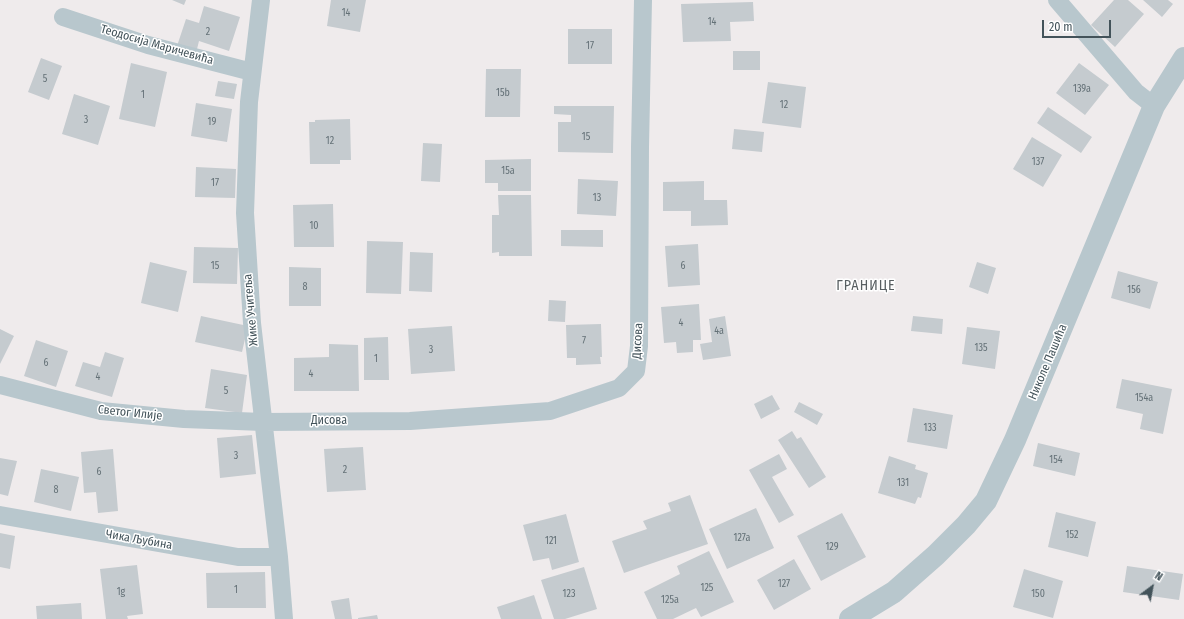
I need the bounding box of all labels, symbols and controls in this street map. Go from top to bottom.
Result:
house number: 14 [342,7,350,19]
scale bar [1044,12,1113,38]
house number: 14 [708,16,716,28]
text: 20 m [1049,20,1073,34]
street label: Теодосија Маричевића [99,22,215,68]
house number: 2 [206,26,210,38]
house number: 17 [586,40,594,52]
house number: 5 [43,73,47,85]
house number: 139a [1073,83,1091,95]
house number: 15b [496,87,510,99]
house number: 1 [141,89,145,101]
house number: 12 [780,99,788,111]
house number: 3 [84,114,88,126]
house number: 19 [208,116,216,128]
house number: 15 [582,131,590,143]
house number: 12 [326,135,334,147]
house number: 137 [1032,156,1044,168]
house number: 15a [501,165,515,177]
house number: 17 [211,177,219,189]
house number: 13 [593,192,601,204]
house number: 10 [309,220,319,232]
house number: 15 [211,260,219,272]
house number: 6 [681,260,685,272]
street label: Жике Учитеља [241,273,261,347]
district label: ГРАНИЦЕ [836,278,896,294]
house number: 8 [303,281,307,293]
house number: 156 [1127,284,1141,296]
house number: 4 [679,317,683,329]
street label: Николе Пашића [1026,322,1070,402]
street label: Дисова [630,323,646,359]
house number: 4a [714,325,724,337]
house number: 7 [582,335,586,347]
house number: 135 [975,342,987,354]
house number: 3 [429,344,433,356]
house number: 1 [374,353,378,365]
house number: 6 [44,357,48,369]
house number: 4 [309,368,313,380]
house number: 4 [96,371,100,383]
house number: 5 [224,385,228,397]
house number: 154a [1135,392,1153,404]
street label: Светог Илије [97,402,163,424]
street label: Дисова [311,414,347,428]
house number: 133 [924,422,936,434]
house number: 3 [234,450,238,462]
house number: 154 [1049,454,1063,466]
house number: 2 [343,464,347,476]
house number: 6 [97,466,101,478]
house number: 131 [897,477,909,489]
house number: 8 [54,484,58,496]
street label: Чика Љубина [105,527,173,553]
house number: 152 [1066,529,1078,541]
house number: 127a [734,532,750,544]
house number: 121 [545,535,557,547]
house number: 129 [825,541,839,553]
north arrow [1132,567,1172,607]
text: N [1152,569,1165,584]
house number: 127 [778,578,790,590]
house number: 125 [701,582,713,594]
house number: 1 [234,584,238,596]
house number: 1g [117,586,125,598]
house number: 123 [563,588,575,600]
house number: 150 [1031,588,1045,600]
house number: 125a [661,594,679,606]

